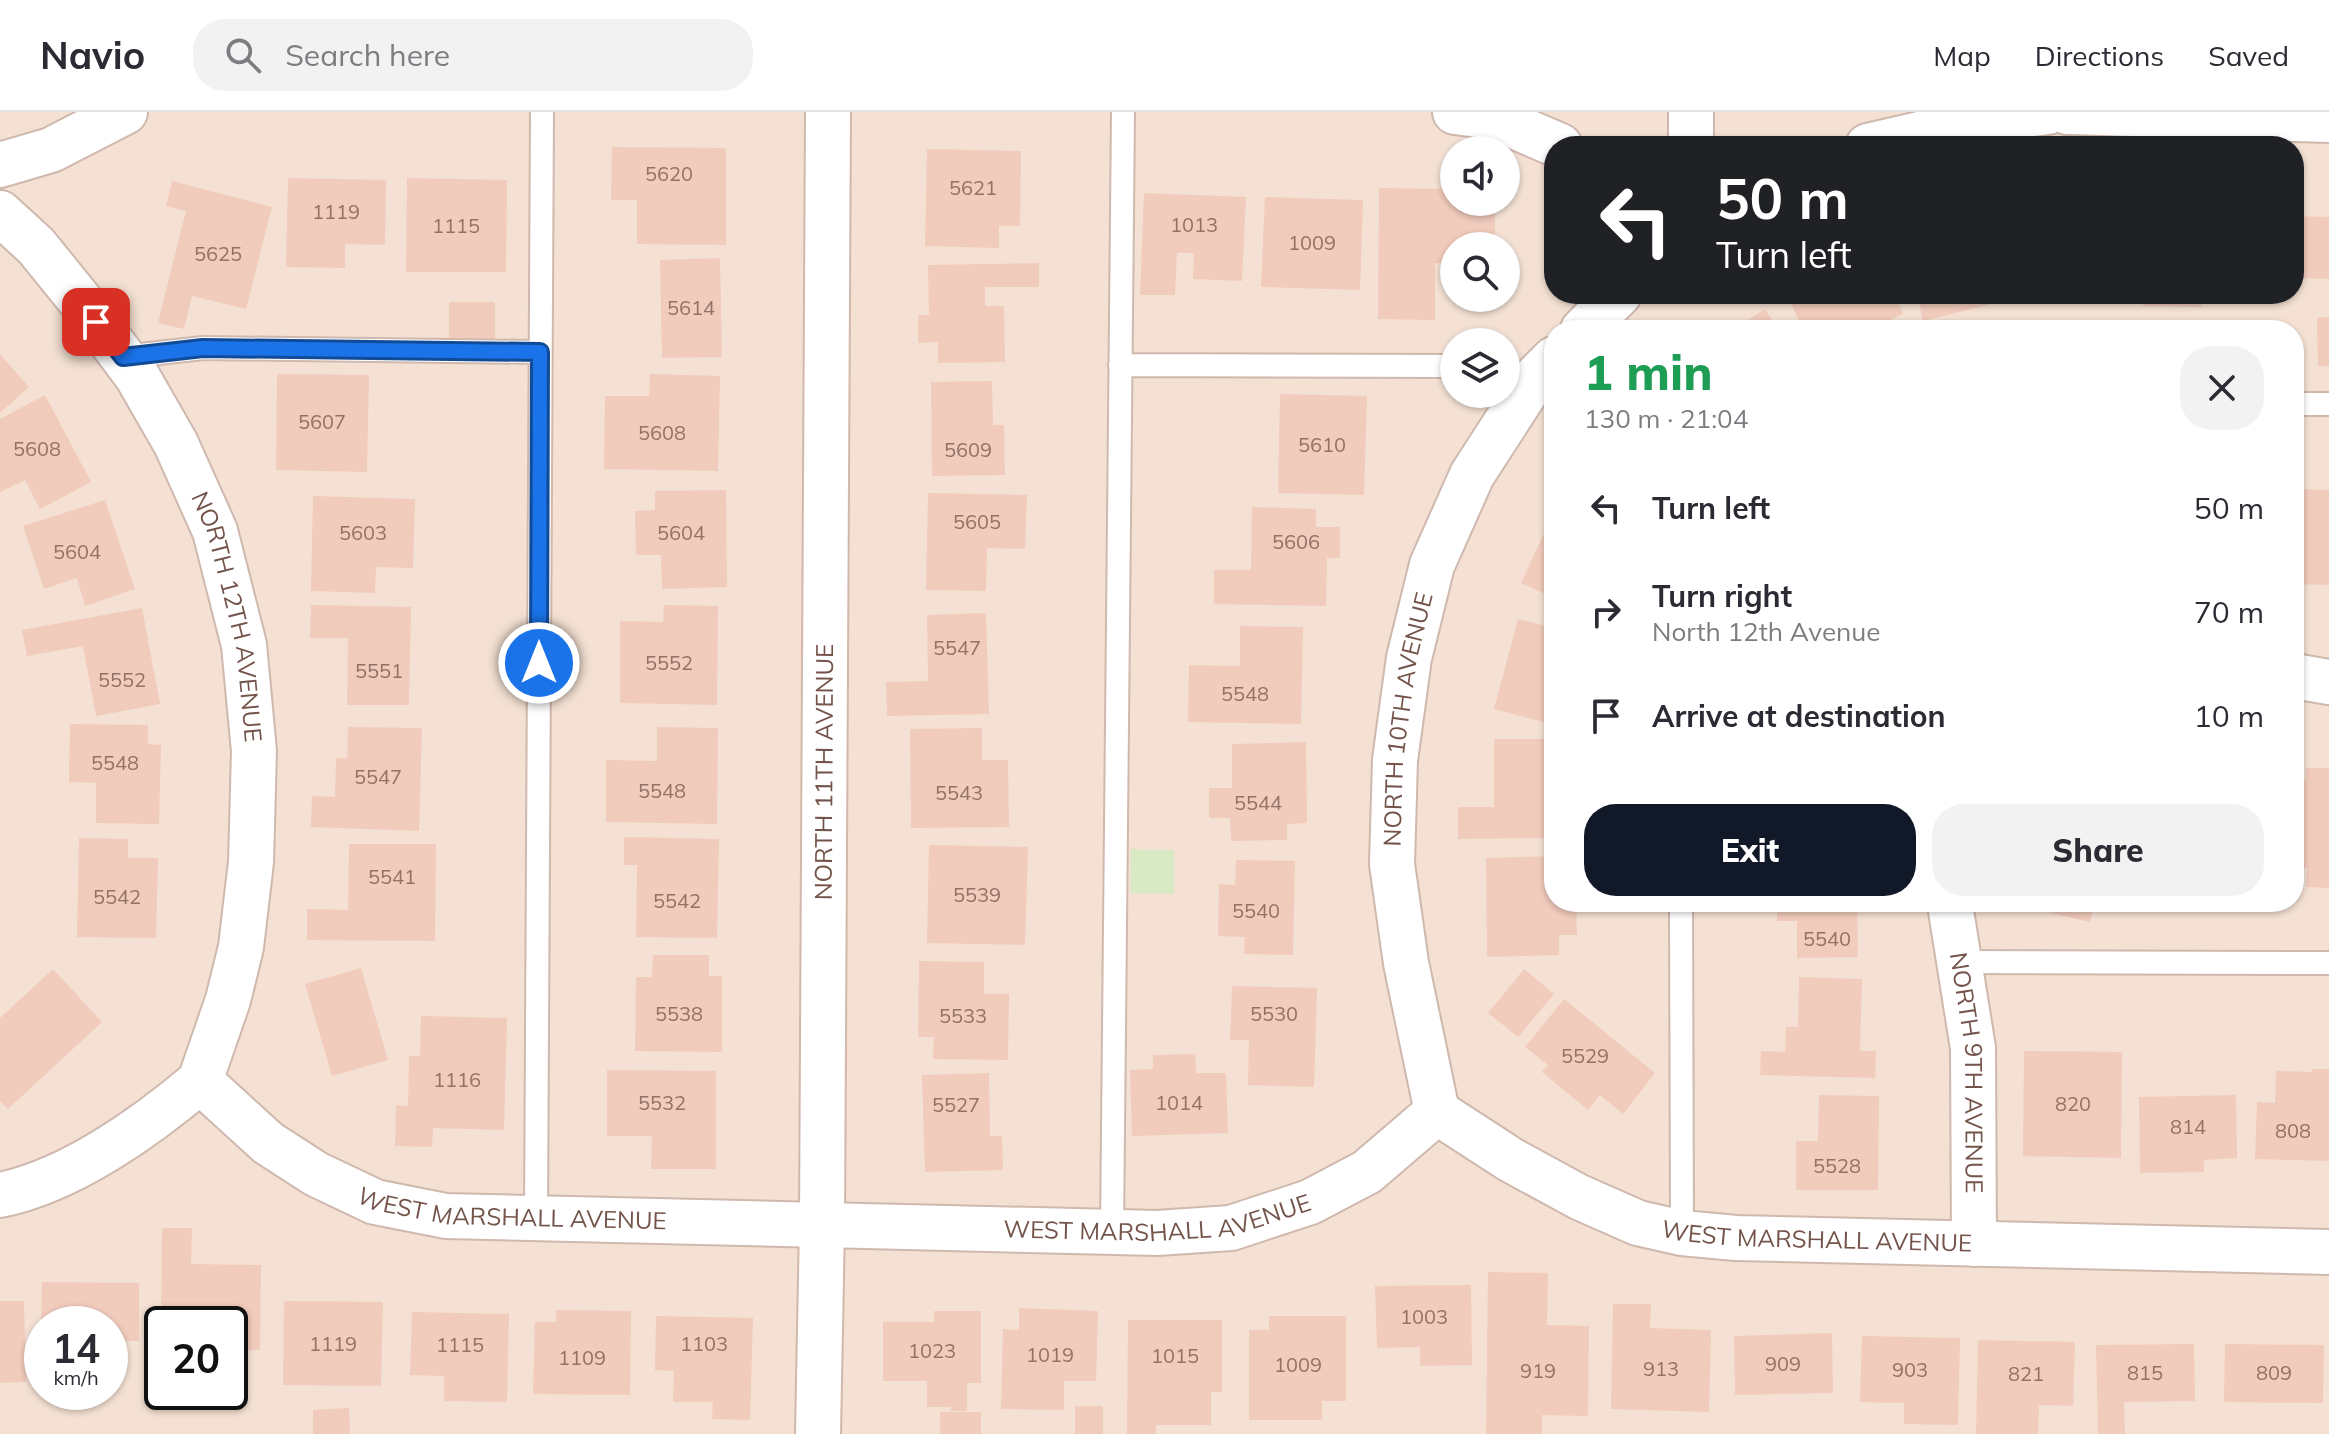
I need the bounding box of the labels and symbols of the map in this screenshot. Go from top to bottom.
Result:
house number: 5620 [645,161,693,186]
house number: 5621 [949,175,997,200]
house number: 1119 [312,199,360,224]
house number: 1013 [1170,212,1218,237]
house number: 1115 [432,213,480,238]
house number: 1009 [1288,230,1336,255]
house number: 5625 [194,241,242,266]
pin [62,288,130,356]
house number: 5614 [667,295,715,320]
house number: 5607 [298,409,346,434]
house number: 5608 [638,420,686,445]
house number: 5610 [1298,432,1346,457]
house number: 5608 [13,436,61,461]
house number: 5609 [944,437,992,462]
street label: NORTH 12TH AVENUE [185,487,269,743]
house number: 5605 [953,509,1001,534]
house number: 5603 [339,520,387,545]
house number: 5604 [657,520,705,545]
house number: 5606 [1272,529,1320,554]
house number: 5604 [53,539,101,564]
street label: NORTH 10TH AVENUE [1377,589,1439,847]
position arrow [497,621,581,705]
house number: 5547 [933,635,981,660]
street label: NORTH 11TH AVENUE [808,644,839,900]
house number: 5552 [645,650,693,675]
house number: 5551 [355,658,403,683]
house number: 5552 [98,667,146,692]
house number: 5548 [1221,681,1269,706]
house number: 5548 [91,750,139,775]
house number: 5547 [354,764,402,789]
house number: 5548 [638,778,686,803]
house number: 5543 [935,780,983,805]
house number: 5544 [1234,790,1282,815]
house number: 5541 [368,864,416,889]
house number: 5539 [953,882,1001,907]
house number: 5542 [93,884,141,909]
house number: 5542 [653,888,701,913]
house number: 5540 [1232,898,1280,923]
house number: 5540 [1803,926,1851,951]
street label: NORTH 9TH AVENUE [1944,950,1990,1193]
house number: 5538 [655,1001,703,1026]
house number: 5530 [1250,1001,1298,1026]
house number: 5533 [939,1003,987,1028]
house number: 5529 [1561,1043,1609,1068]
house number: 1116 [433,1067,481,1092]
house number: 5532 [638,1090,686,1115]
house number: 1014 [1155,1090,1203,1115]
house number: 820 [2055,1091,2091,1116]
house number: 5527 [932,1092,980,1117]
house number: 814 [2170,1114,2206,1139]
house number: 808 [2275,1118,2311,1143]
house number: 5528 [1813,1153,1861,1178]
street label: WEST MARSHALL AVENUE [353,1180,667,1235]
street label: WEST MARSHALL AVENUE [1003,1187,1315,1247]
street label: WEST MARSHALL AVENUE [1659,1213,1972,1258]
house number: 1003 [1400,1304,1448,1329]
speed limit sign: 20 [144,1306,248,1410]
house number: 1119 [309,1331,357,1356]
house number: 1103 [680,1331,728,1356]
house number: 1115 [436,1332,484,1357]
house number: 1023 [908,1338,956,1363]
house number: 1019 [1026,1342,1074,1367]
house number: 1015 [1151,1343,1199,1368]
house number: 1109 [558,1345,606,1370]
house number: 909 [1765,1351,1801,1376]
house number: 1009 [1274,1352,1322,1377]
house number: 913 [1643,1356,1679,1381]
house number: 903 [1892,1357,1928,1382]
house number: 919 [1520,1358,1556,1383]
house number: 815 [2127,1360,2163,1385]
house number: 809 [2256,1360,2292,1385]
house number: 821 [2008,1361,2044,1386]

